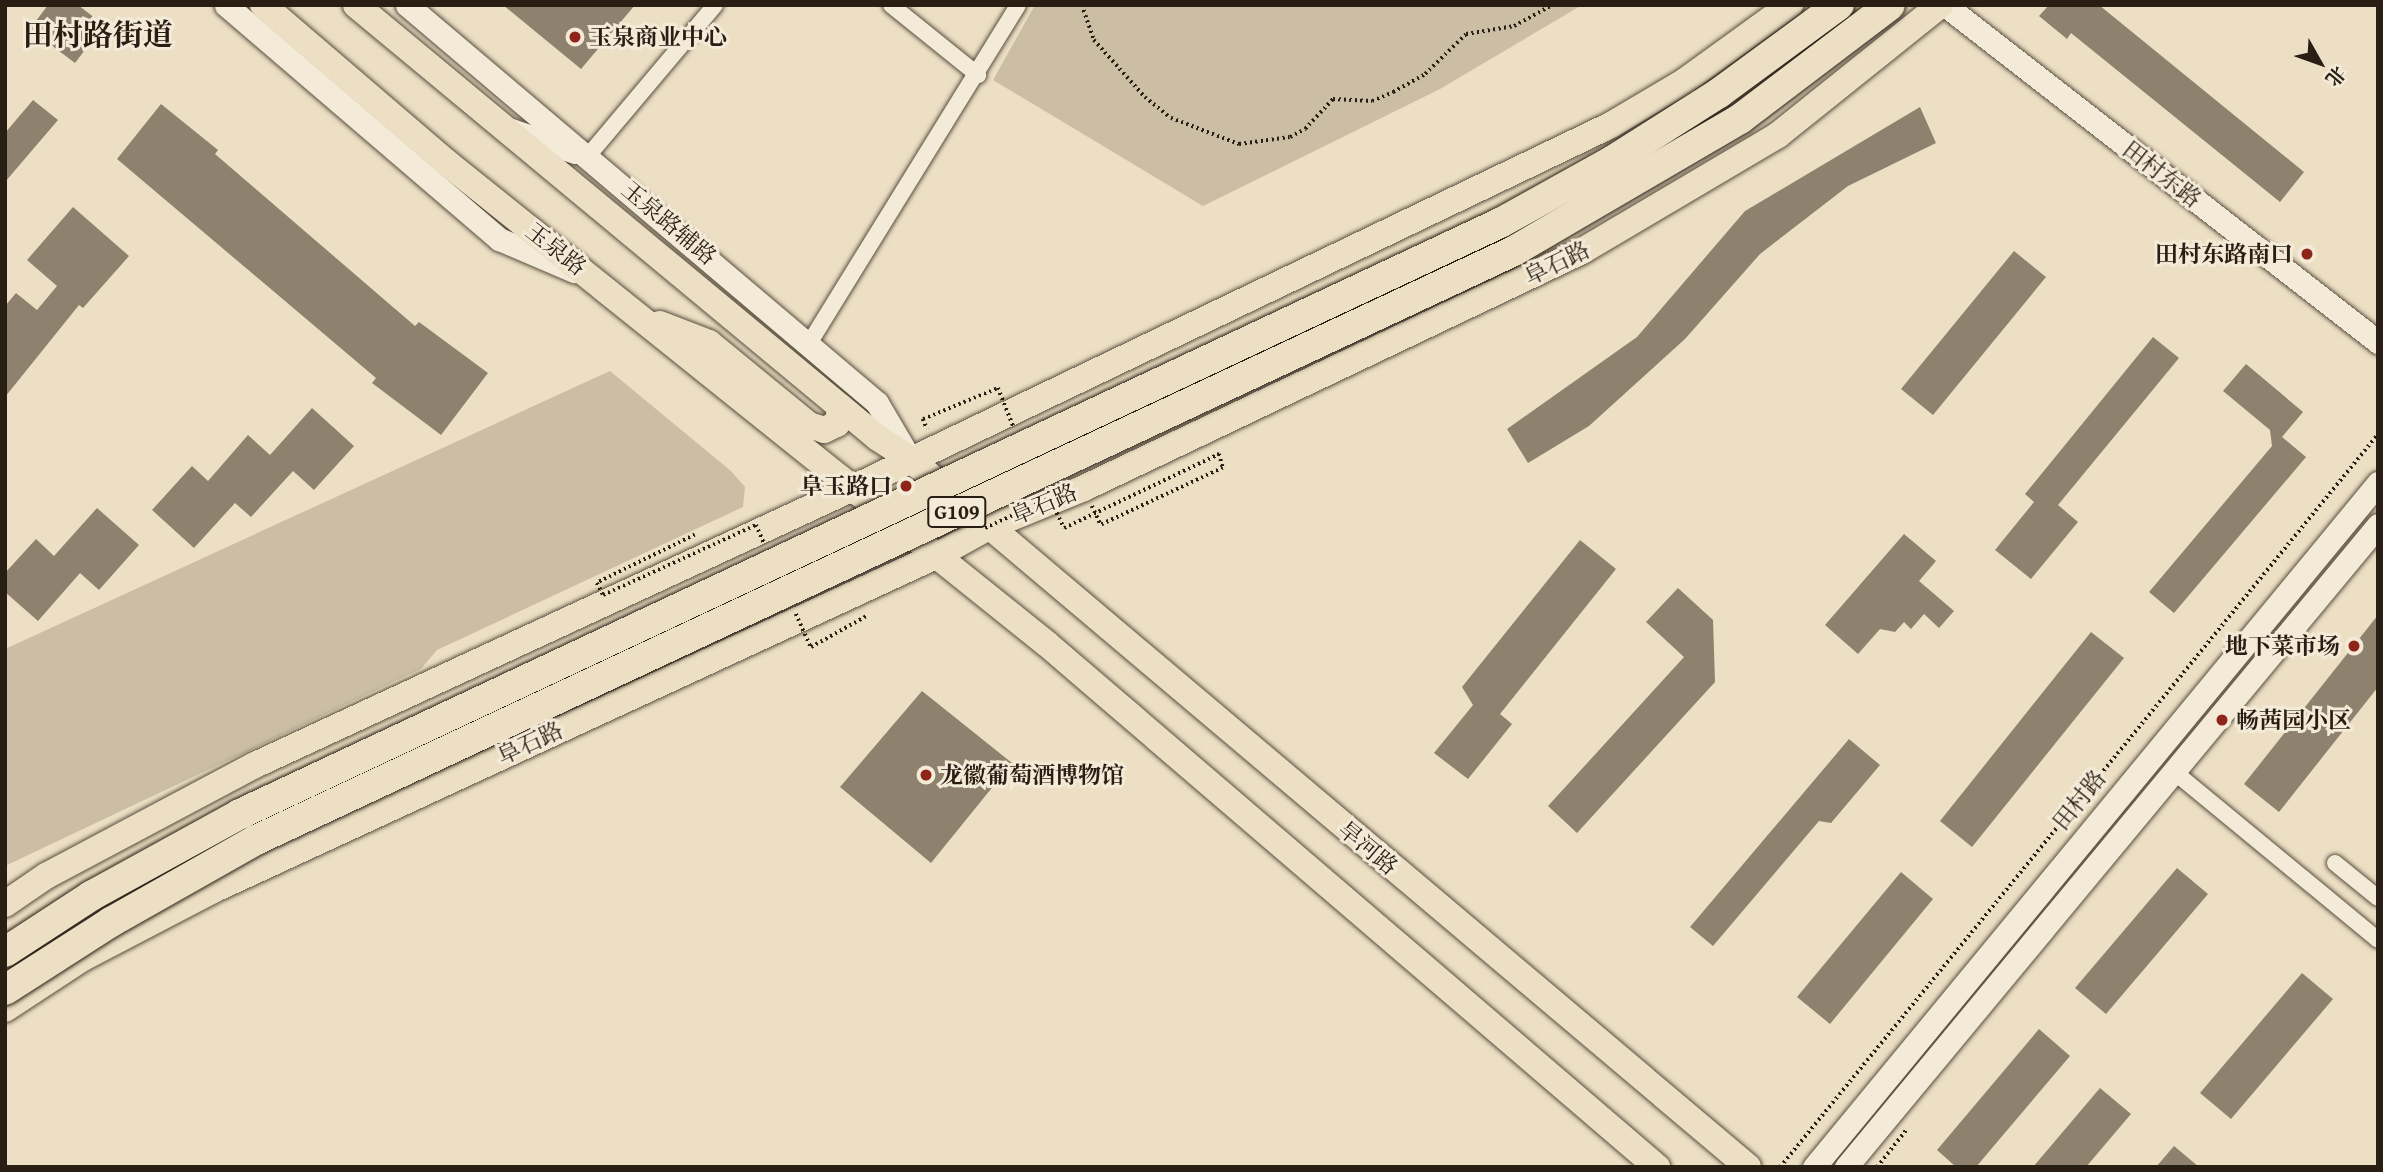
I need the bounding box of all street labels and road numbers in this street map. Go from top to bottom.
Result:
street label: 田村东路 [2117,135,2207,213]
street label: 玉泉路辅路 [616,175,722,271]
street label: 玉泉路 [520,217,592,281]
street label: 阜石路 [1520,235,1594,291]
street label: 阜石路 [1007,478,1081,530]
road number: G109 [927,494,987,530]
street label: 阜石路 [493,716,567,770]
street label: 田村路 [2047,765,2111,835]
street label: 旱河路 [1333,815,1403,881]

